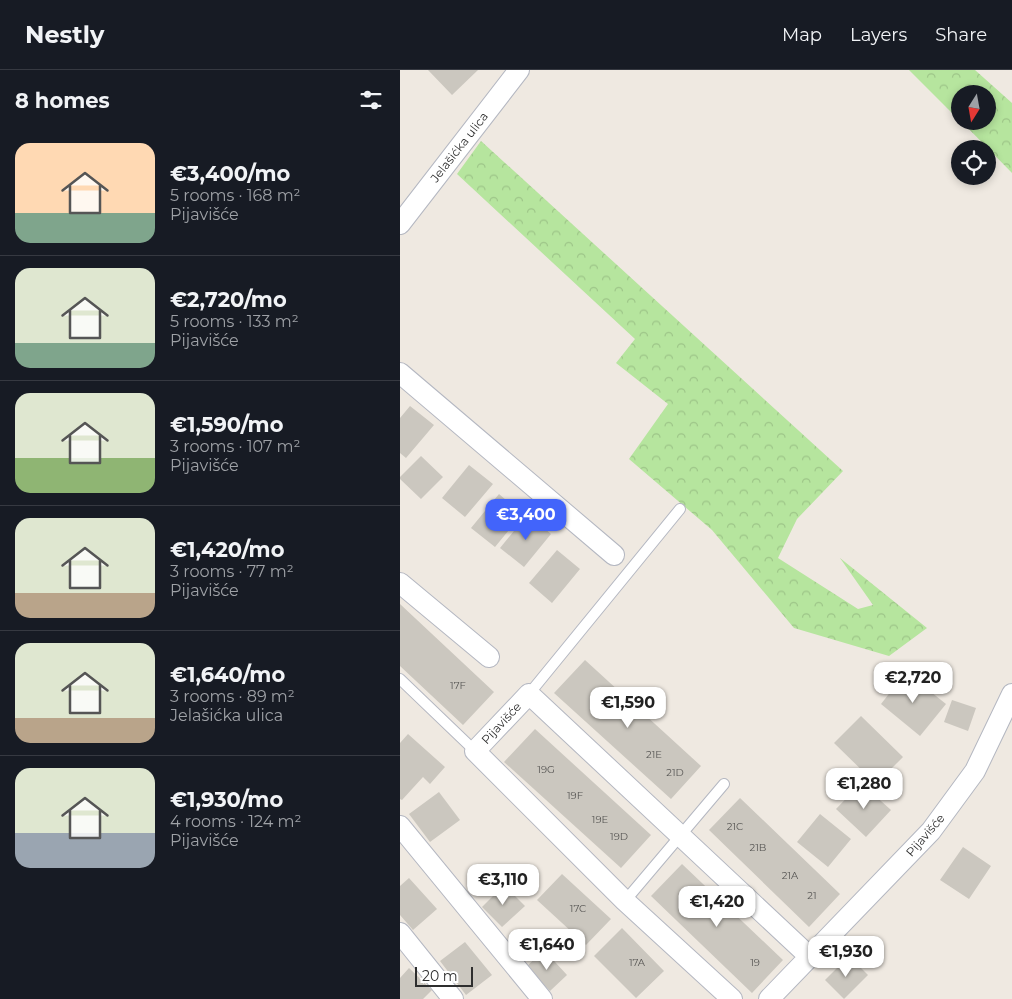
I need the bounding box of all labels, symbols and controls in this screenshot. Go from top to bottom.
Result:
text: Nestly [25,20,104,49]
text: Map [782,24,822,46]
text: Layers [850,24,907,46]
text: Share [935,24,987,46]
north arrow [951,85,996,130]
map controls [951,85,996,185]
icon: filters [357,86,385,114]
text: 8 homes [15,88,110,113]
street label: Jelašićka ulica [426,109,491,186]
button: locate [951,140,996,185]
text: €3,400/mo [170,161,290,186]
icon: home [55,163,115,223]
text: 5 rooms · 168 m² [170,186,301,205]
text: Pijavišće [170,205,239,224]
text: €2,720/mo [170,287,287,312]
icon: home [55,288,115,348]
text: 5 rooms · 133 m² [170,312,299,331]
text: Pijavišće [170,331,239,350]
text: €1,590/mo [170,412,283,437]
icon: home [55,413,115,473]
text: 3 rooms · 107 m² [170,437,300,456]
text: Pijavišće [170,456,239,475]
pin: €3,400 [485,498,567,541]
text: €3,400 [496,505,556,524]
text: €1,420/mo [170,537,284,562]
icon: home [55,538,115,598]
text: 3 rooms · 77 m² [170,562,294,581]
text: Pijavišće [170,581,239,600]
text: €1,640/mo [170,662,285,687]
pin: €2,720 [872,662,954,704]
icon: home [55,663,115,723]
text: €2,720 [885,668,941,687]
house number: 17F [450,679,466,692]
pin: €1,590 [587,686,669,729]
text: 3 rooms · 89 m² [170,687,295,706]
text: €1,590 [601,693,655,712]
street label: Pijavišće [478,699,524,747]
text: Jelašićka ulica [170,706,283,725]
house number: 21E [646,748,662,761]
house number: 19G [537,763,555,776]
house number: 21D [666,766,684,779]
pin: €1,280 [823,768,905,810]
text: €1,280 [837,774,891,793]
text: €1,930/mo [170,787,283,812]
icon: home [55,788,115,848]
house number: 19F [567,789,583,802]
street label: Pijavišće [902,811,948,859]
text: 4 rooms · 124 m² [170,812,301,831]
house number: 19E [592,813,609,826]
house number: 21C [727,820,743,833]
house number: 19D [610,830,628,843]
text: Pijavišće [170,831,239,850]
house number: 21B [750,841,766,854]
pin: €3,110 [462,864,544,906]
house number: 21A [782,869,799,882]
text: €3,110 [478,870,528,889]
pin: €1,420 [676,886,758,928]
house number: 21 [807,889,817,902]
text: €1,420 [690,892,744,911]
house number: 17C [570,902,586,915]
pin: €1,640 [506,928,588,971]
text: €1,640 [519,935,575,954]
pin: €1,930 [805,936,887,978]
text: €1,930 [819,942,873,961]
house number: 17A [629,956,646,969]
house number: 19 [750,956,760,969]
scale bar [415,964,472,987]
text: 20 m [422,967,458,985]

